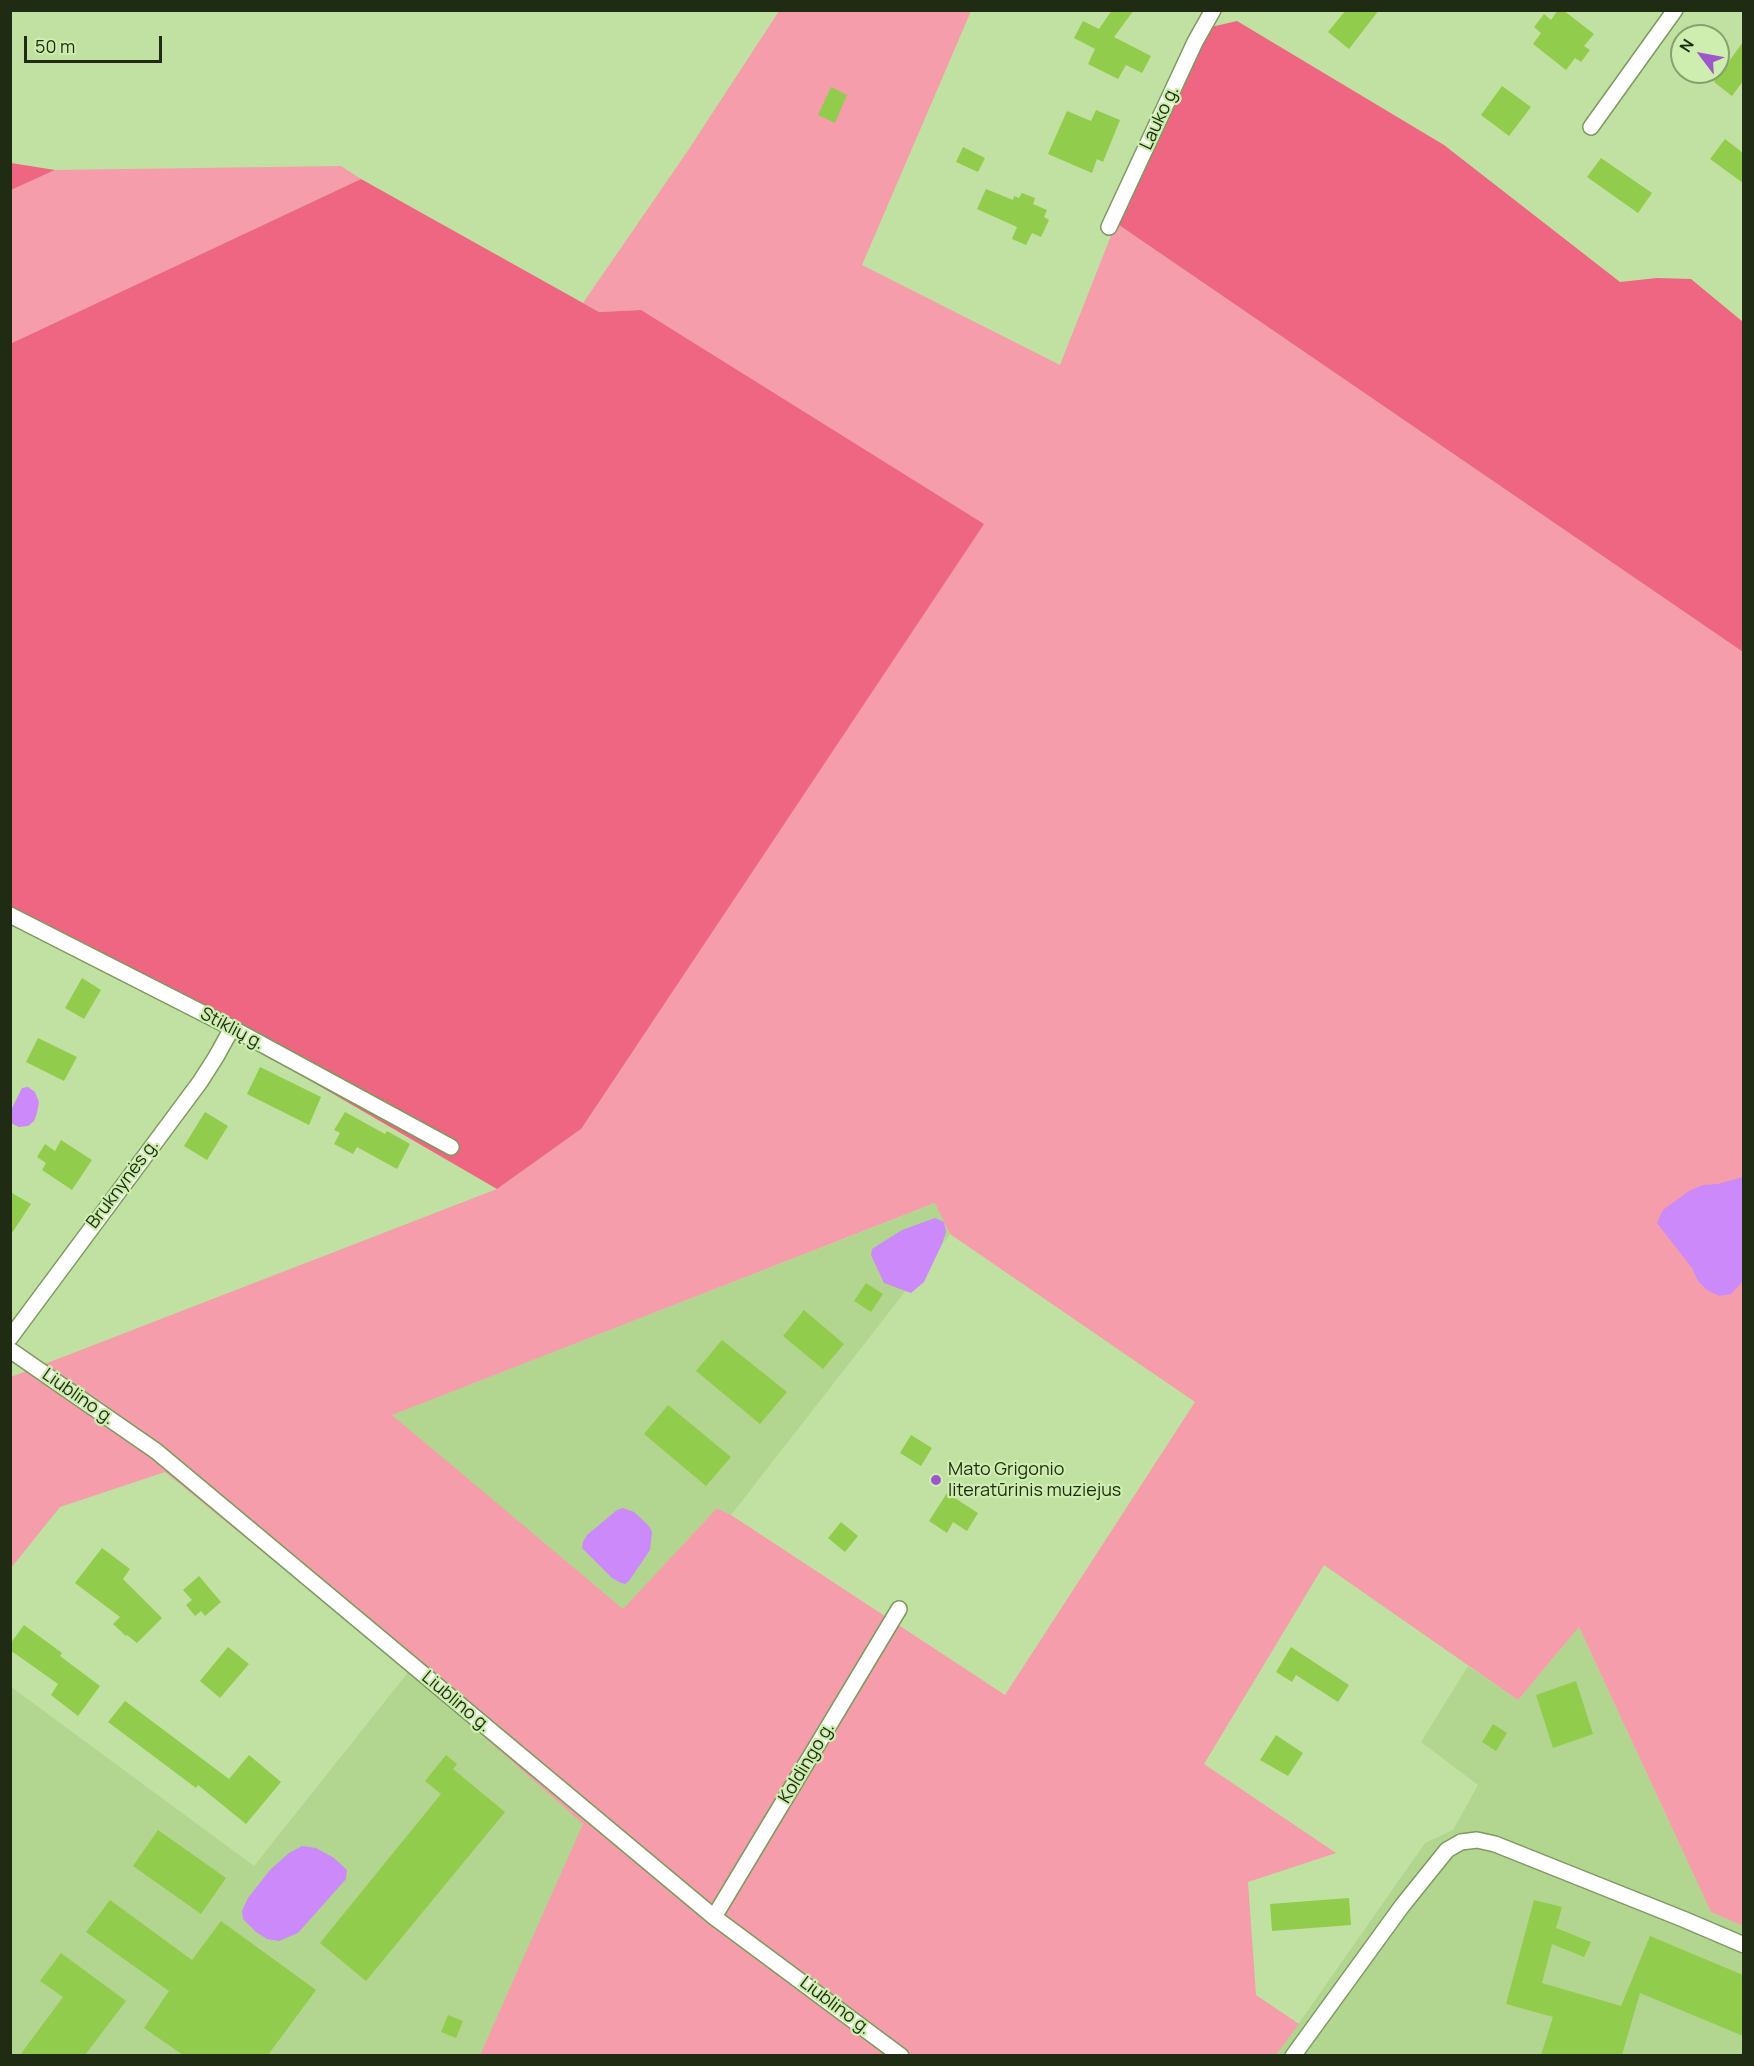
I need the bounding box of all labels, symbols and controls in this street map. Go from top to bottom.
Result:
scale bar [27,24,165,62]
north arrow [1670,24,1730,84]
text: 50 m [35,34,75,58]
text: N [1674,35,1699,56]
street label: Lauko g. [1136,83,1184,153]
street label: Stiklių g. [196,1003,268,1055]
street label: Bruknynės g. [82,1135,164,1233]
street label: Liublino g. [38,1364,118,1430]
place label: Mato Grigonio literatūrinis muziejus [948,1459,1121,1502]
marker: Mato Grigonio literatūrinis muziejus [929,1473,943,1487]
street label: Liublino g. [417,1667,495,1737]
street label: Koldingo g. [774,1719,840,1807]
street label: Liublino g. [795,1972,875,2040]

